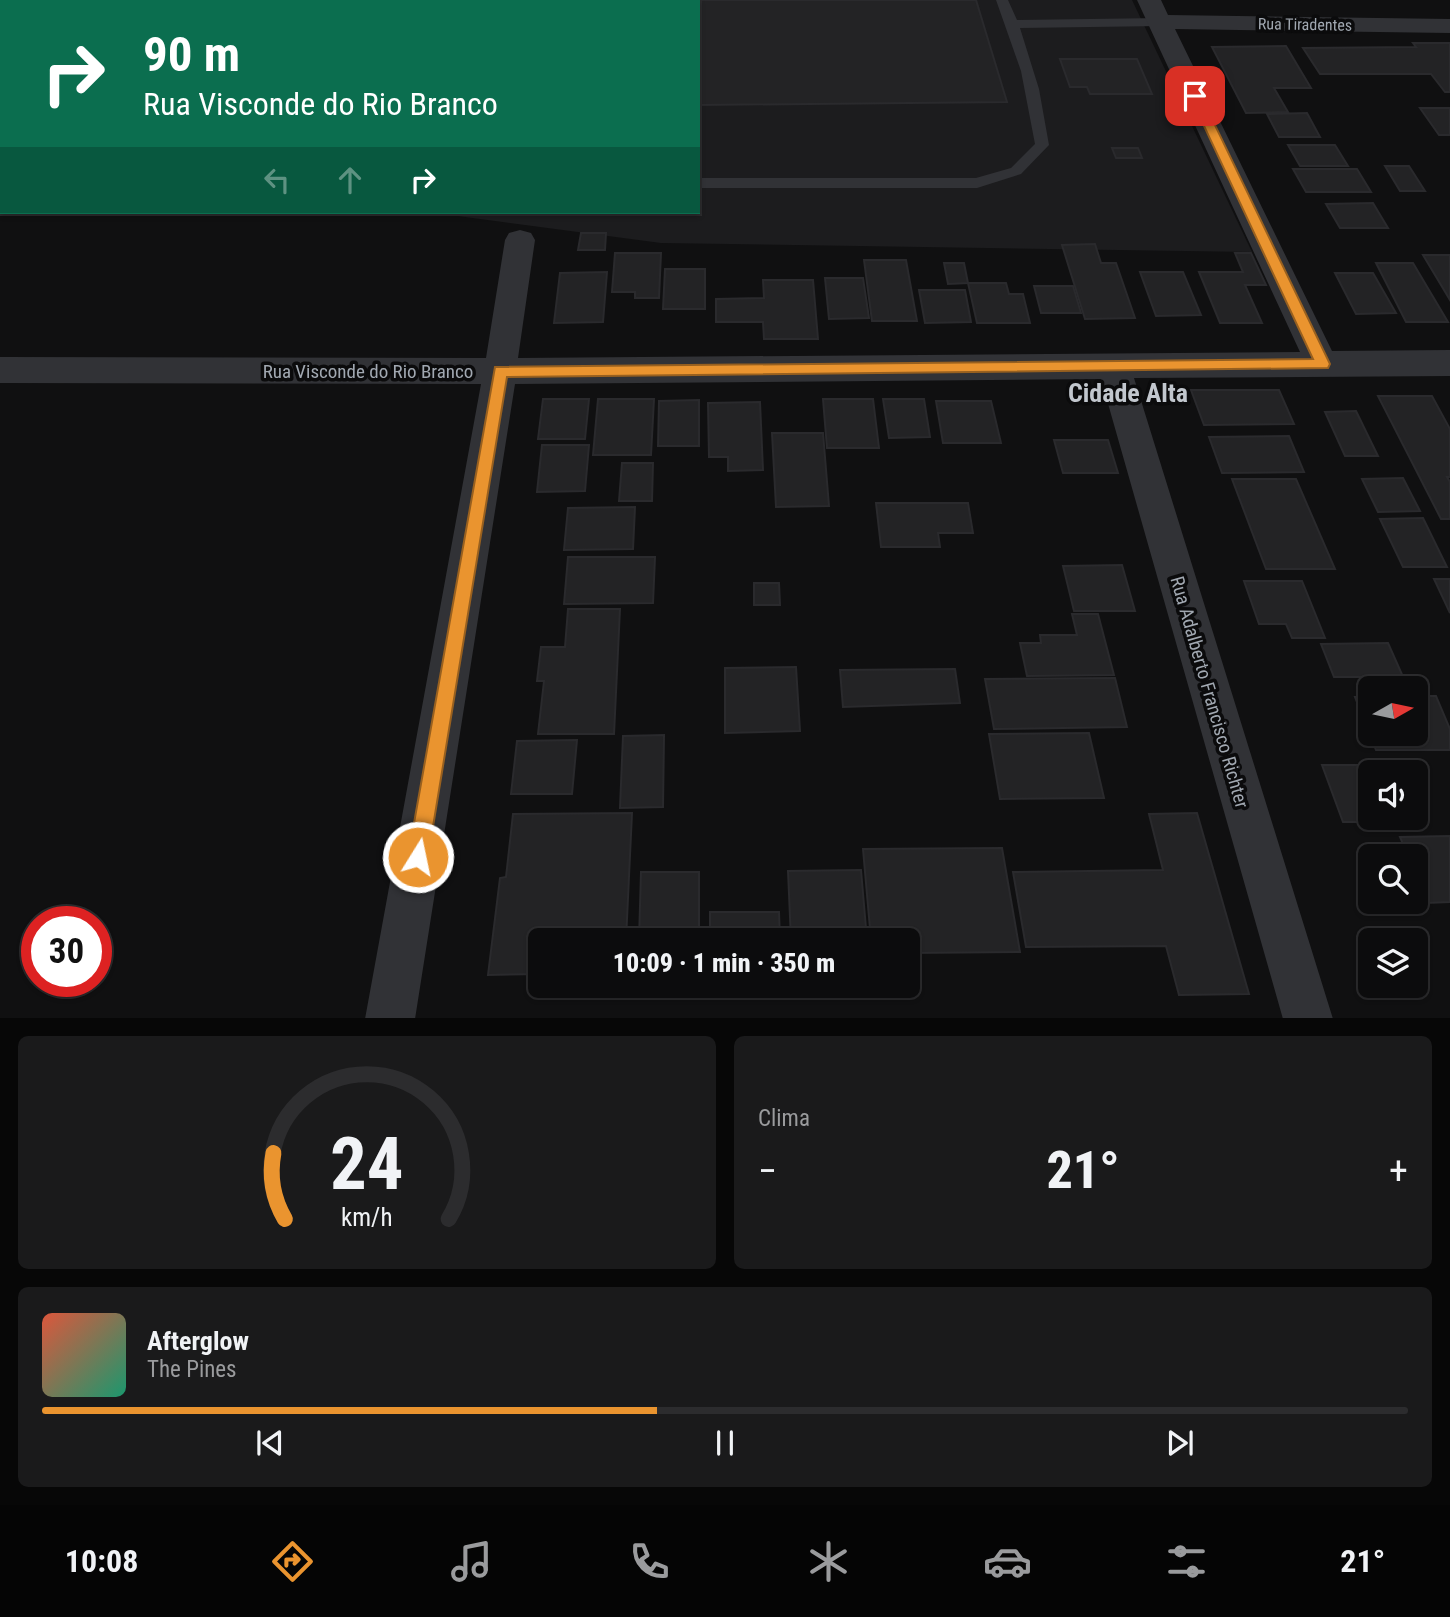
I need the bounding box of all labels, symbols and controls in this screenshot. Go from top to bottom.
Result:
street label: Rua Tiradentes [1258,14,1352,35]
text: 90 m [143,26,240,83]
icon: right [28,28,119,119]
pin [1165,66,1225,126]
icon: arrive [1176,77,1214,115]
text: Rua Visconde do Rio Branco [143,85,498,123]
icon: left [258,161,296,199]
icon: ahead [331,161,369,199]
icon: right [404,161,442,199]
street label: Rua Visconde do Rio Branco [263,360,473,383]
district label: Cidade Alta [1068,378,1188,408]
street label: Rua Adalberto Francisco Richter [1165,573,1254,811]
north arrow [1358,676,1428,746]
map controls [1358,676,1428,998]
button: sound [1358,760,1428,830]
position arrow [381,820,455,894]
button: search [1358,844,1428,914]
speed limit sign: 30 [21,906,112,997]
button: layers [1358,928,1428,998]
text: 10:09 · 1 min · 350 m [613,948,835,978]
text: Clima [758,1105,810,1132]
text: 24 [330,1121,404,1207]
text: 21° [1046,1140,1120,1201]
text: − [758,1149,777,1193]
text: + [1389,1149,1408,1193]
text: km/h [341,1202,393,1231]
text: Afterglow [147,1326,249,1356]
text: The Pines [147,1356,237,1383]
icon: previous [251,1424,289,1462]
icon: pause [706,1424,744,1462]
icon: next [1161,1424,1199,1462]
icon: directions [268,1537,317,1586]
icon: music [447,1537,496,1586]
icon: phone [625,1537,674,1586]
icon: climate [804,1537,853,1586]
icon: car [983,1537,1032,1586]
icon: filters [1162,1537,1211,1586]
text: 10:08 [65,1542,138,1580]
text: 21° [1340,1542,1385,1580]

